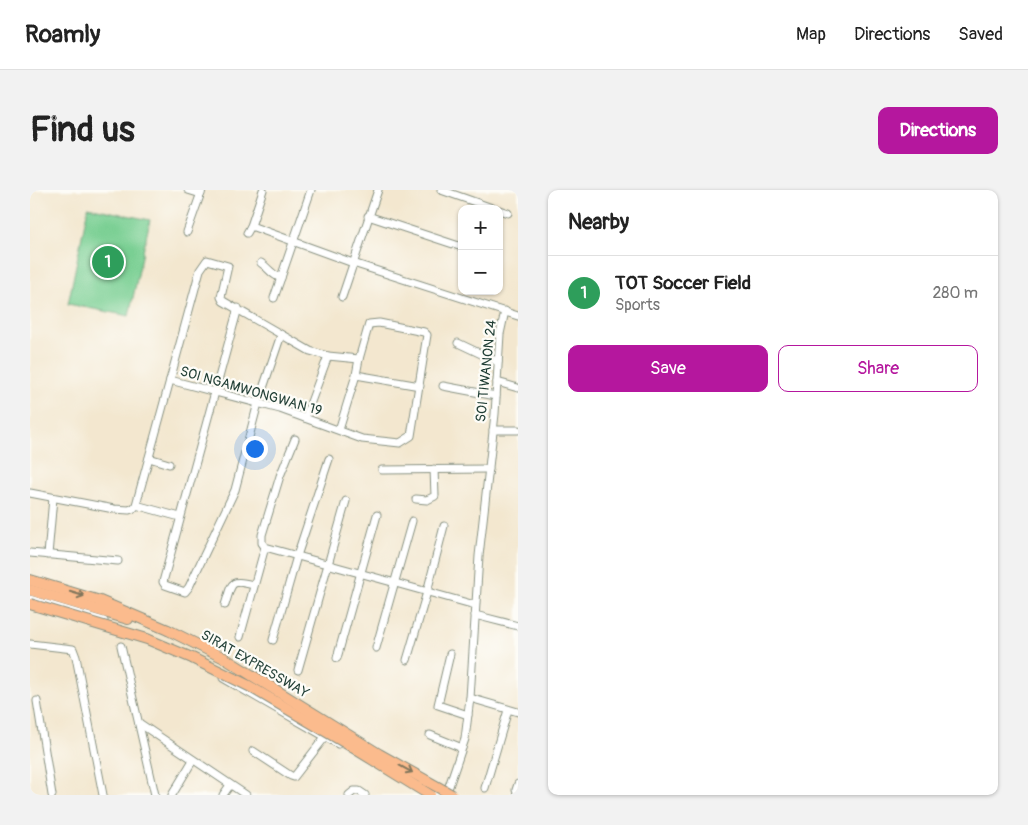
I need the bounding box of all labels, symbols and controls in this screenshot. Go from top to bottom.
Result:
text: Roamly [25,20,100,49]
text: Map [796,23,826,46]
text: Directions [854,23,930,46]
text: Saved [958,23,1003,46]
button: Directions [878,107,998,154]
text: Find us [30,108,135,152]
map controls [458,205,503,295]
button: + [458,205,503,250]
text: Nearby [568,209,629,236]
pin: 1 [92,243,124,281]
button: − [458,250,503,295]
text: TOT Soccer Field [615,271,751,295]
text: 1 [581,283,587,303]
text: 280 m [932,283,978,303]
text: Sports [615,295,660,315]
street label: SOI TIWANON 24 [472,319,500,423]
button: Save [568,345,768,392]
button: Share [778,345,978,392]
street label: SOI NGAMWONGWAN 19 [178,363,324,419]
your location [242,436,268,462]
one-way arrow [68,590,84,600]
street label: SIRAT EXPRESSWAY [198,626,312,702]
one-way arrow [399,765,413,775]

